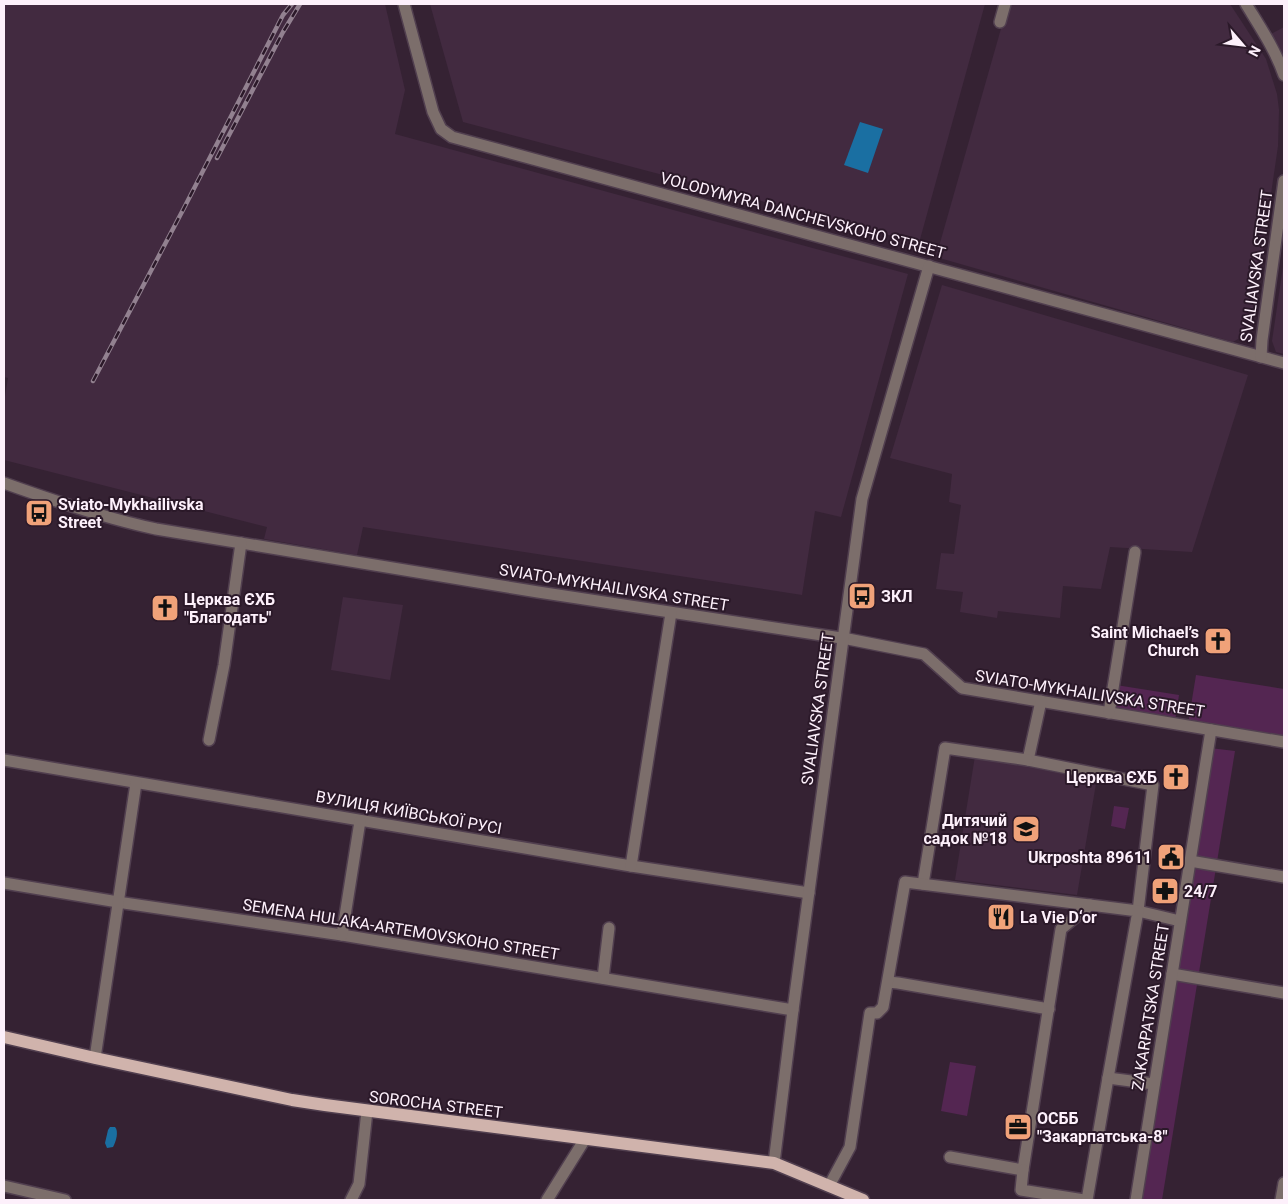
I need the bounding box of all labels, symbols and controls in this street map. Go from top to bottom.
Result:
north arrow [1218,20,1268,70]
text: N [1245,43,1264,59]
street label: VOLODYMYRA DANCHEVSKOHO STREET [658,168,948,263]
street label: SVALIAVSKA STREET [1236,188,1277,343]
place label: Sviato-Mykhailivska Street [58,495,204,532]
bus stop icon: Sviato-Mykhailivska Street [24,498,54,528]
street label: SVIATO-MYKHAILIVSKA STREET [498,560,730,615]
bus stop icon: ЗКЛ [847,581,877,611]
place label: ЗКЛ [881,587,913,606]
place label: Церква ЄХБ "Благодать" [184,590,275,627]
church icon: Церква ЄХБ "Благодать" [150,593,180,623]
place label: Saint Michael’s Church [1091,623,1199,660]
church icon: Saint Michael’s Church [1203,626,1233,656]
street label: SVALIAVSKA STREET [797,631,838,786]
street label: SVIATO-MYKHAILIVSKA STREET [974,666,1206,721]
church icon: Церква ЄХБ [1161,762,1191,792]
place label: Церква ЄХБ [1066,768,1157,787]
street label: ВУЛИЦЯ КИЇВСЬКОЇ РУСІ [314,787,503,838]
place label: Дитячий садок №18 [923,811,1007,848]
school or university icon: Дитячий садок №18 [1011,814,1041,844]
public building icon: Ukrposhta 89611 [1156,842,1186,872]
place label: Ukrposhta 89611 [1028,848,1152,867]
pharmacy icon: 24/7 [1150,876,1180,906]
place label: 24/7 [1184,882,1217,901]
street label: SEMENA HULAKA-ARTEMOVSKOHO STREET [241,895,561,964]
restaurant icon: La Vie D‘or [986,902,1016,932]
place label: La Vie D‘or [1020,908,1097,927]
street label: ZAKARPATSKA STREET [1128,922,1173,1092]
street label: SOROCHA STREET [368,1087,504,1122]
place label: ОСББ "Закарпатська-8" [1037,1109,1168,1146]
office icon: ОСББ "Закарпатська-8" [1003,1112,1033,1142]

